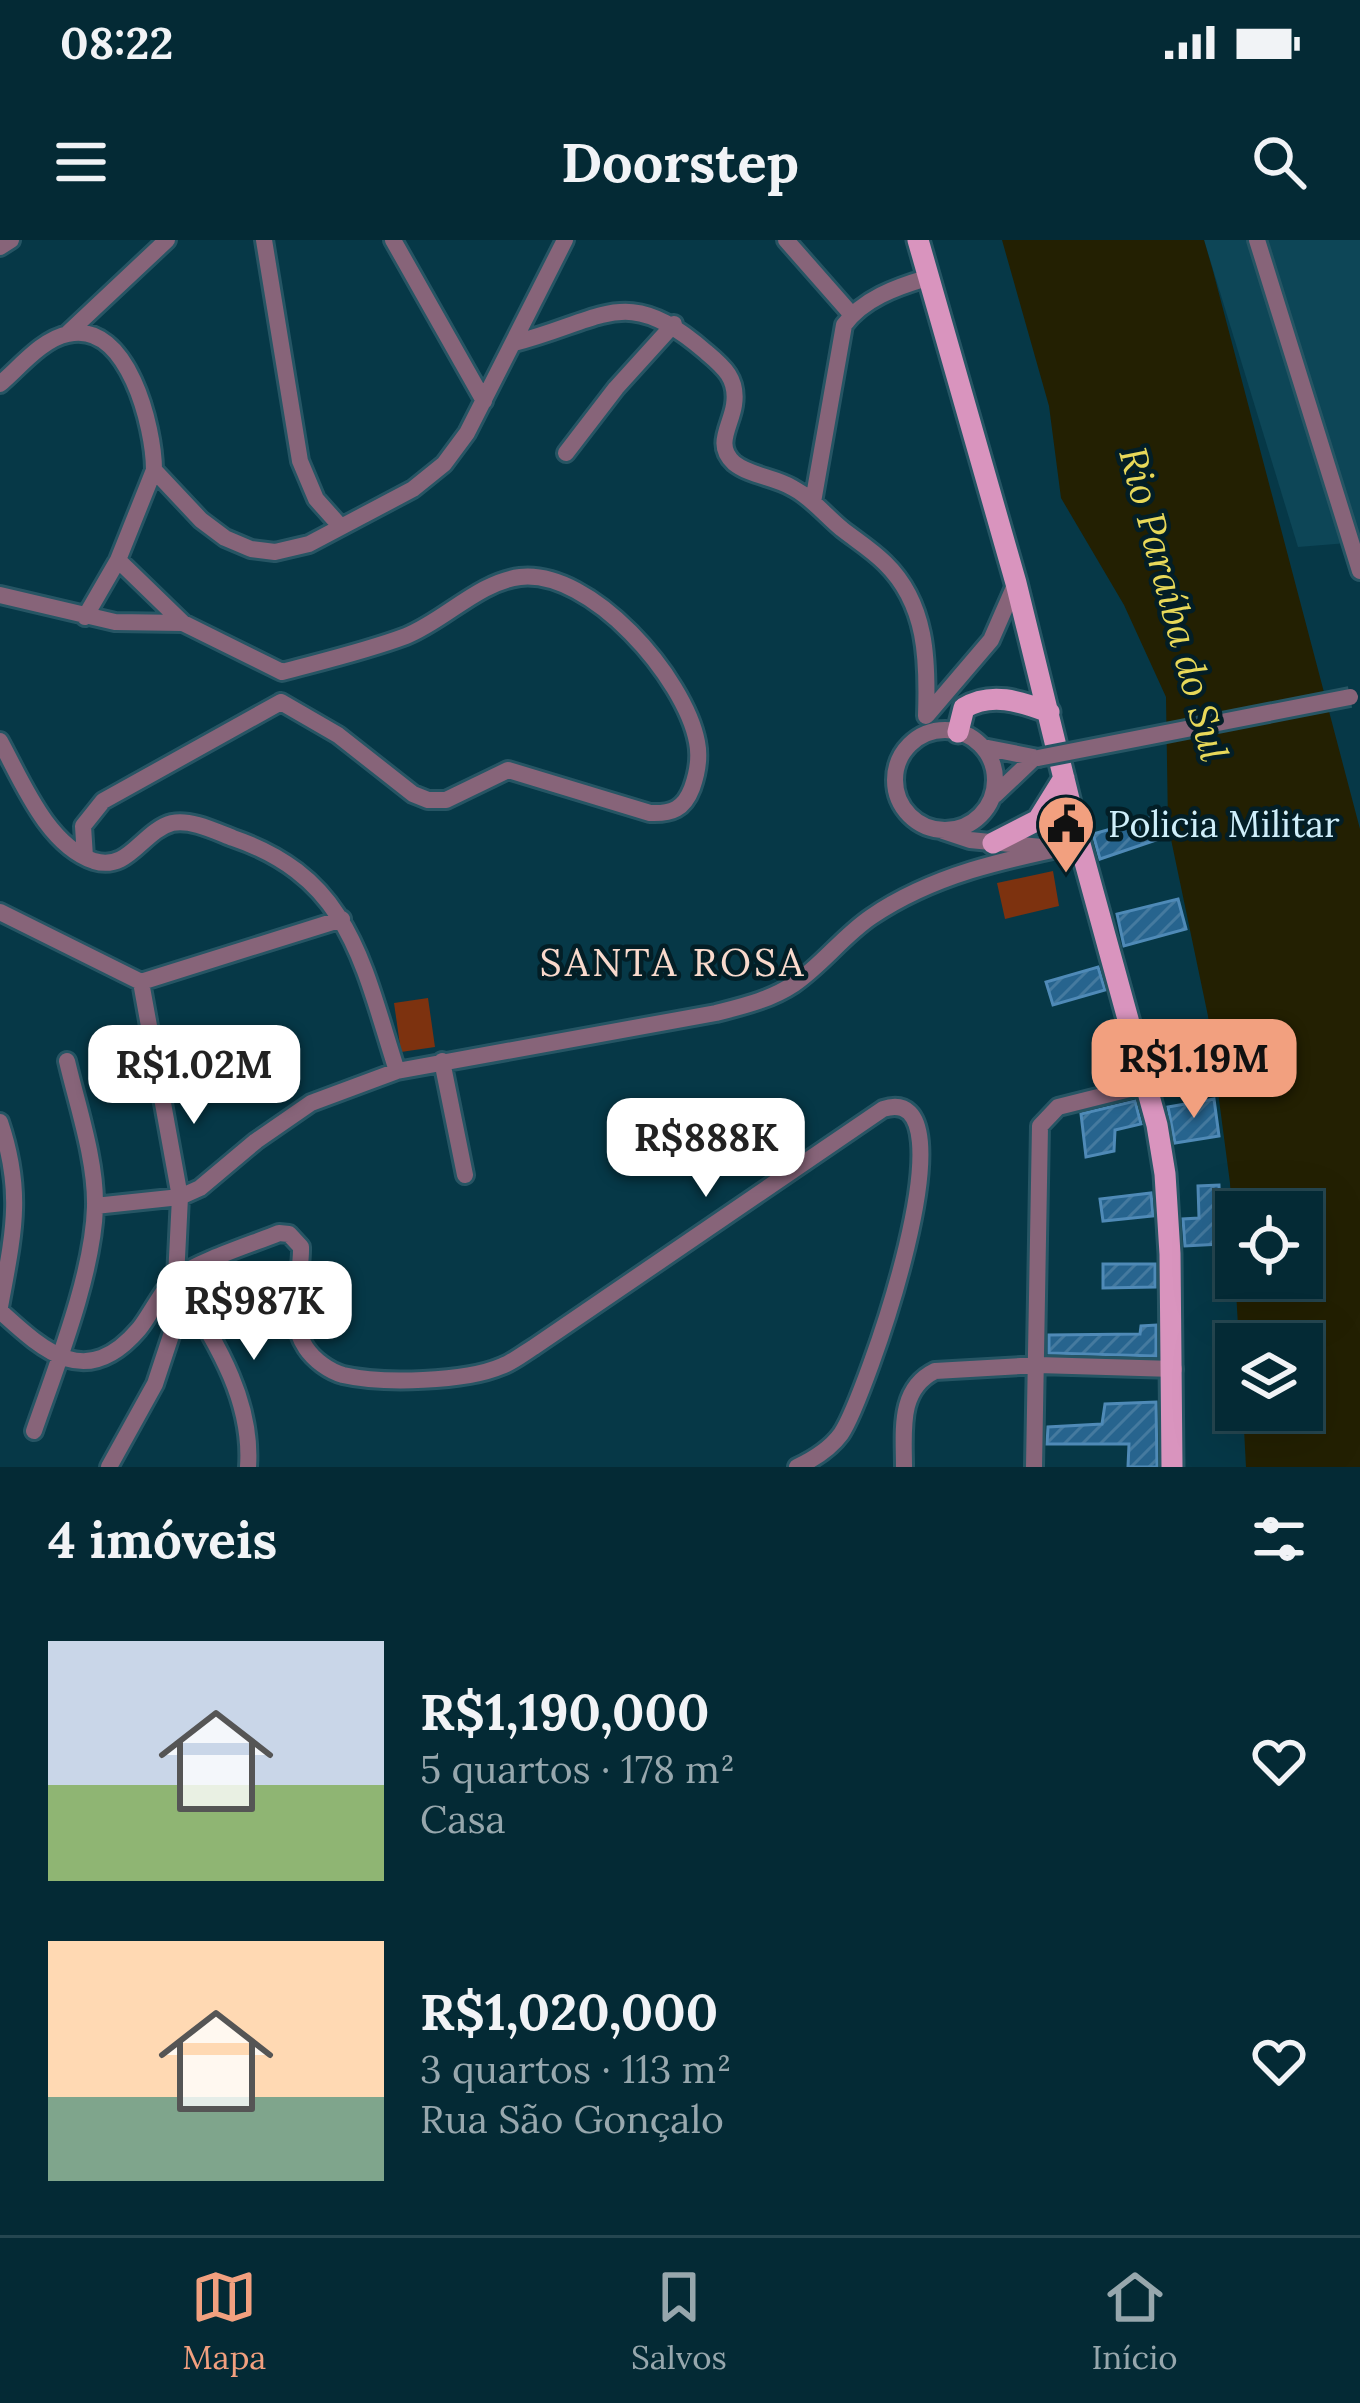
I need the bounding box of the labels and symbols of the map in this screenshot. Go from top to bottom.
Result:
water label: Rio Paraíba do Sul [1108,442,1240,766]
public building icon: Policia Militar [1035,793,1097,875]
place label: Policia Militar [1108,801,1340,847]
district label: SANTA ROSA [540,937,806,987]
pin: R$1.19M [1083,1019,1305,1121]
pin: R$1.02M [83,1025,305,1127]
pin: R$888K [608,1098,804,1200]
pin: R$987K [156,1261,352,1363]

